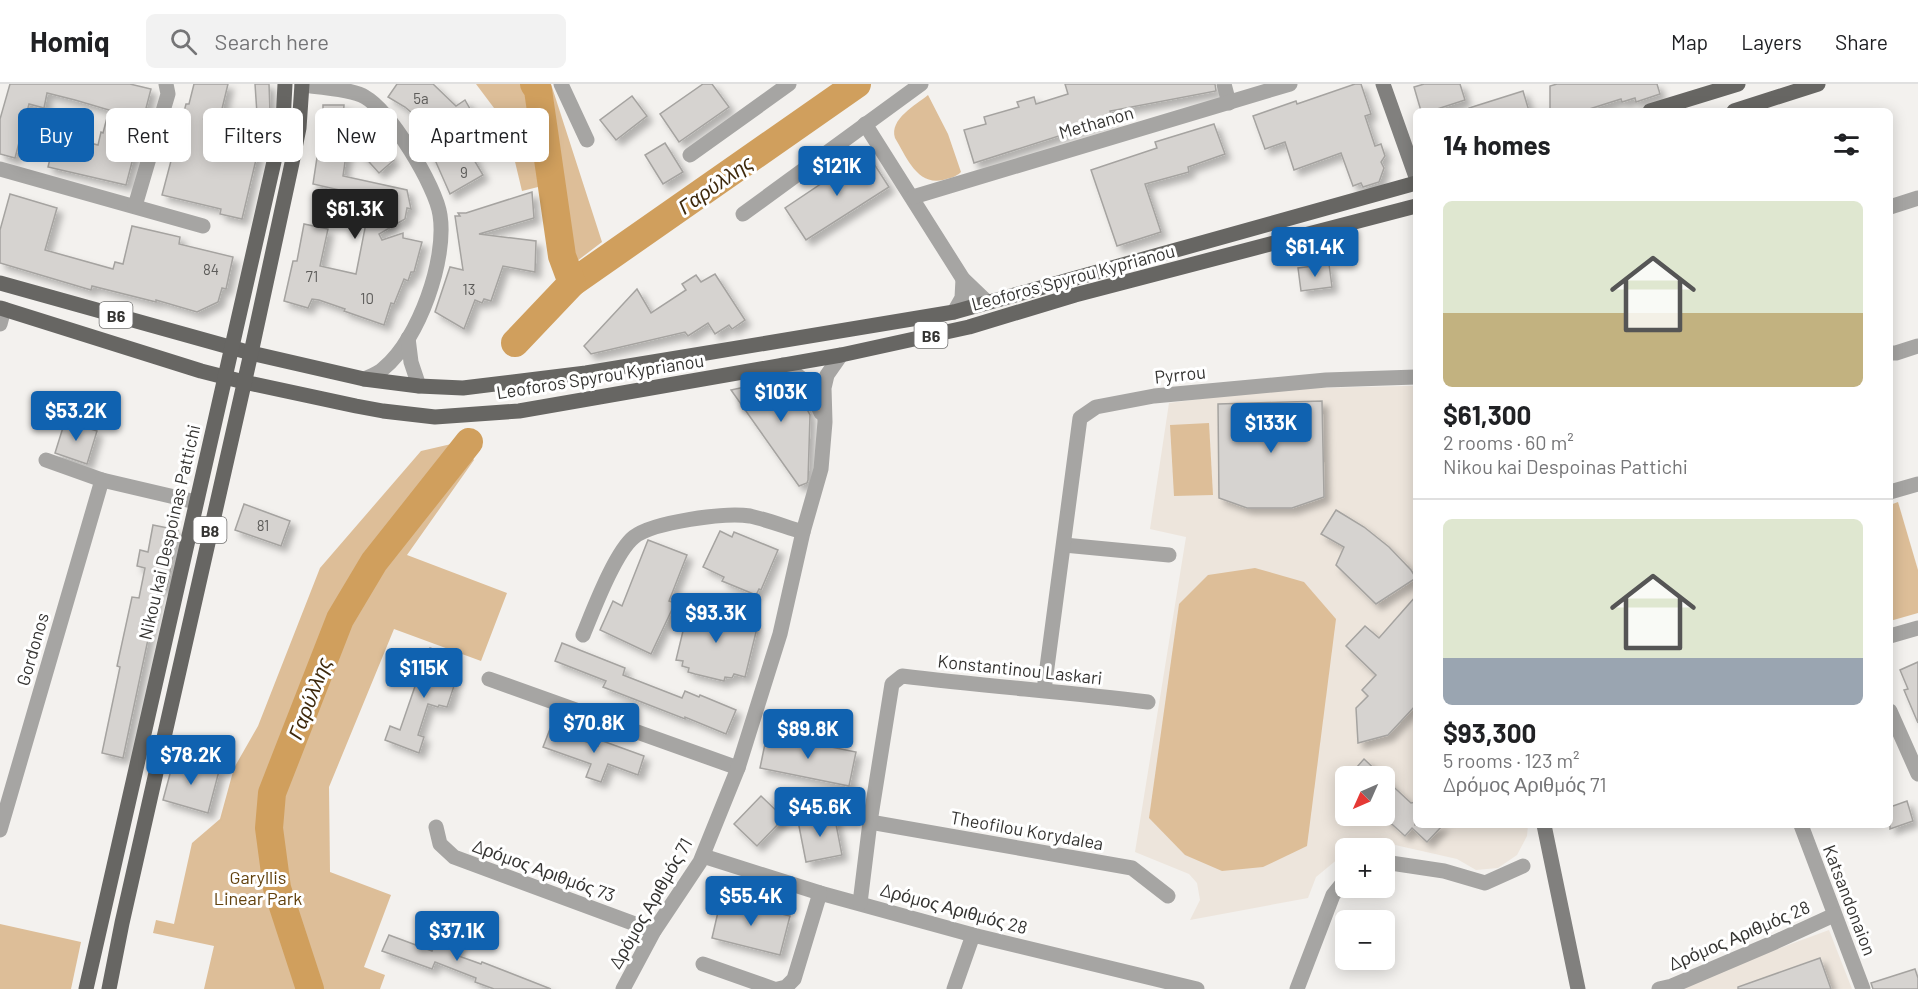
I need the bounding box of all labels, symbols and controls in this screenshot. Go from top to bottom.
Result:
search box [146,14,566,68]
text: Homiq [30,24,110,58]
icon: search [167,25,200,58]
text: Search here [215,28,329,54]
text: Map [1671,29,1708,54]
text: Layers [1741,29,1802,54]
text: Share [1835,29,1888,54]
house number: 5a [413,89,429,107]
street label: Methanon [1056,101,1136,143]
chip: Buy [18,108,94,162]
chip: Rent [106,108,191,162]
chip: Filters [203,108,303,162]
chip: New [315,108,397,162]
chip: Apartment [409,108,549,162]
icon: filters [1830,128,1863,161]
text: 14 homes [1443,129,1550,160]
pin: $121K [795,146,879,197]
water label: Γαρύλλης [673,149,757,218]
text: $121K [812,153,862,177]
house number: 9 [460,163,468,181]
pin: $61.3K [306,189,404,240]
text: $61.3K [326,196,384,220]
pin: $61.4K [1266,227,1364,278]
text: $61.4K [1285,234,1345,258]
street label: Leoforos Spyrou Kyprianou [969,239,1177,315]
icon: home [1599,240,1707,348]
house number: 84 [203,260,219,278]
house number: 71 [306,267,318,285]
house number: 13 [463,280,475,298]
house number: 10 [360,289,374,307]
road number: B6 [100,302,132,328]
road number: B6 [914,322,948,348]
street label: Leoforos Spyrou Kyprianou [495,349,705,403]
street label: Pyrrou [1153,360,1207,388]
pin: $103K [739,372,823,423]
text: $103K [754,379,808,403]
pin: $53.2K [27,391,125,442]
text: $53.2K [45,398,107,422]
text: $61,300 [1443,399,1531,430]
pin: $133K [1229,403,1313,454]
text: $133K [1245,410,1297,434]
street label: Nikou kai Despoinas Pattichi [133,422,205,642]
text: 2 rooms · 60 m² [1443,430,1574,454]
text: Nikou kai Despoinas Pattichi [1443,454,1688,478]
house number: 81 [257,516,269,534]
road number: B8 [194,517,226,543]
icon: home [1599,558,1707,666]
pin: $93.3K [667,593,765,644]
text: $93.3K [685,600,747,624]
street label: Gordonos [11,610,53,688]
pin: $115K [382,648,466,699]
street label: Konstantinou Laskari [937,649,1103,689]
water label: Γαρύλλης [282,653,336,742]
text: $115K [399,655,449,679]
pin: $70.8K [545,703,643,754]
pin: $89.8K [759,709,857,760]
text: $70.8K [563,710,625,734]
text: $89.8K [777,716,839,740]
text: $93,300 [1443,717,1536,748]
pin: $78.2K [142,735,240,786]
text: $78.2K [160,742,222,766]
text: 5 rooms · 123 m² [1443,748,1580,772]
north arrow [1335,766,1395,826]
map controls [1335,766,1395,970]
text: Δρόμος Αριθμός 71 [1443,772,1606,796]
pin: $45.6K [771,787,869,838]
text: $45.6K [789,794,851,818]
street label: Theofilou Korydalea [949,806,1105,854]
street label: Δρόμος Αριθμός 73 [470,834,618,906]
street label: Δρόμος Αριθμός 71 [604,834,696,972]
button: + [1335,838,1395,898]
street label: Katsandonaion [1819,842,1881,958]
park label: Garyllis Linear Park [214,866,302,909]
pin: $55.4K [702,876,800,927]
street label: Δρόμος Αριθμός 28 [878,878,1030,938]
text: $55.4K [719,883,783,907]
street label: Δρόμος Αριθμός 28 [1665,895,1813,975]
button: − [1335,910,1395,970]
pin: $37.1K [408,911,506,962]
text: $37.1K [429,918,485,942]

